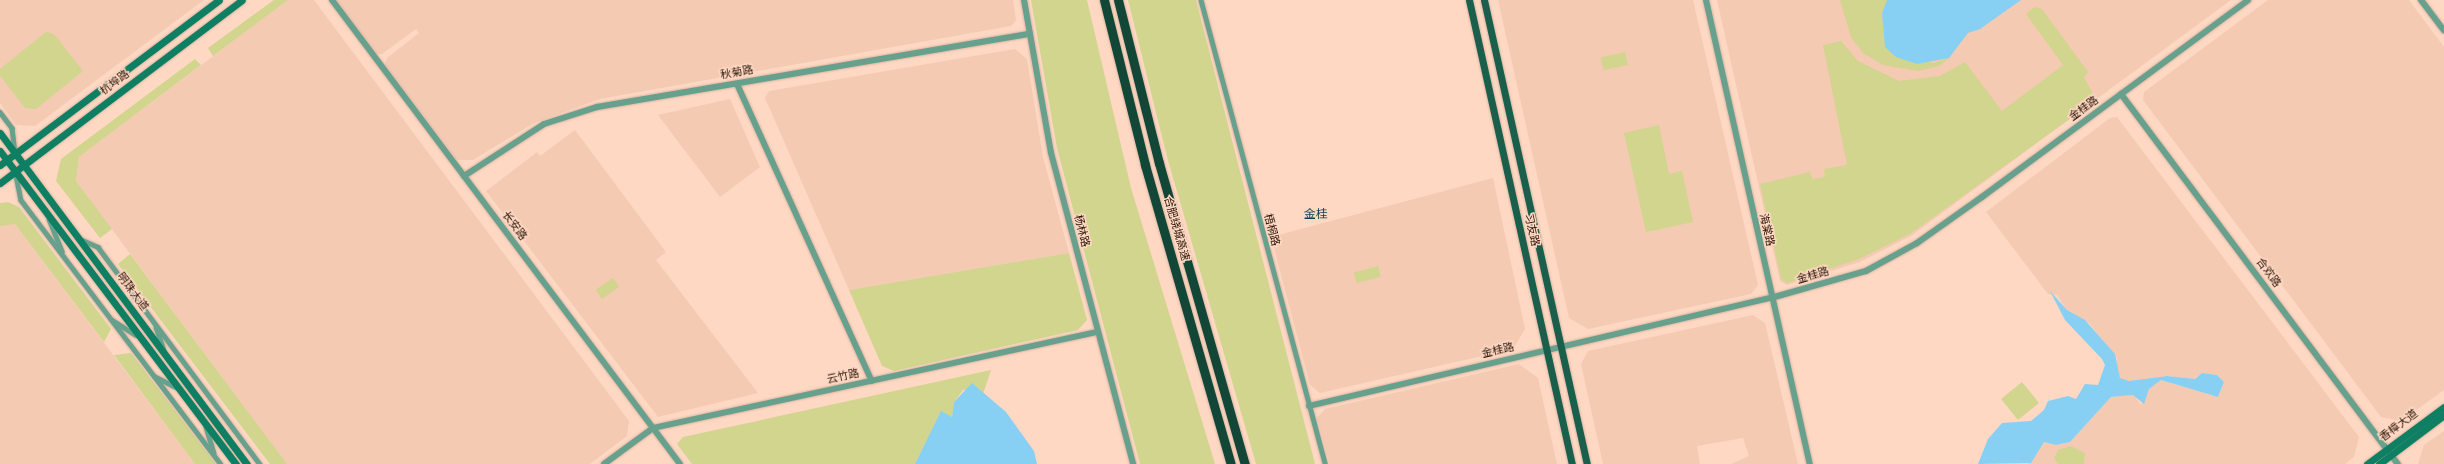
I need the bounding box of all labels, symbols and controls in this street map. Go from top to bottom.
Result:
street label: 秋菊路 [720,64,754,82]
street label: 杭埠路 [98,68,132,98]
street label: 金桂路 [2067,94,2101,124]
street label: 合肥绕城高速 [1161,195,1191,263]
district label: 金桂 [1304,208,1328,222]
street label: 长安路 [499,209,529,243]
street label: 梧桐路 [1260,212,1282,248]
street label: 习友路 [1521,212,1541,248]
street label: 海棠路 [1756,212,1776,248]
street label: 杨林路 [1071,213,1091,249]
street label: 合欢路 [2253,256,2283,290]
street label: 金桂路 [1795,265,1831,287]
street label: 明珠大道 [113,270,151,314]
street label: 金桂路 [1480,341,1516,361]
street label: 云竹路 [825,367,861,387]
street label: 香樟大道 [2377,407,2421,445]

